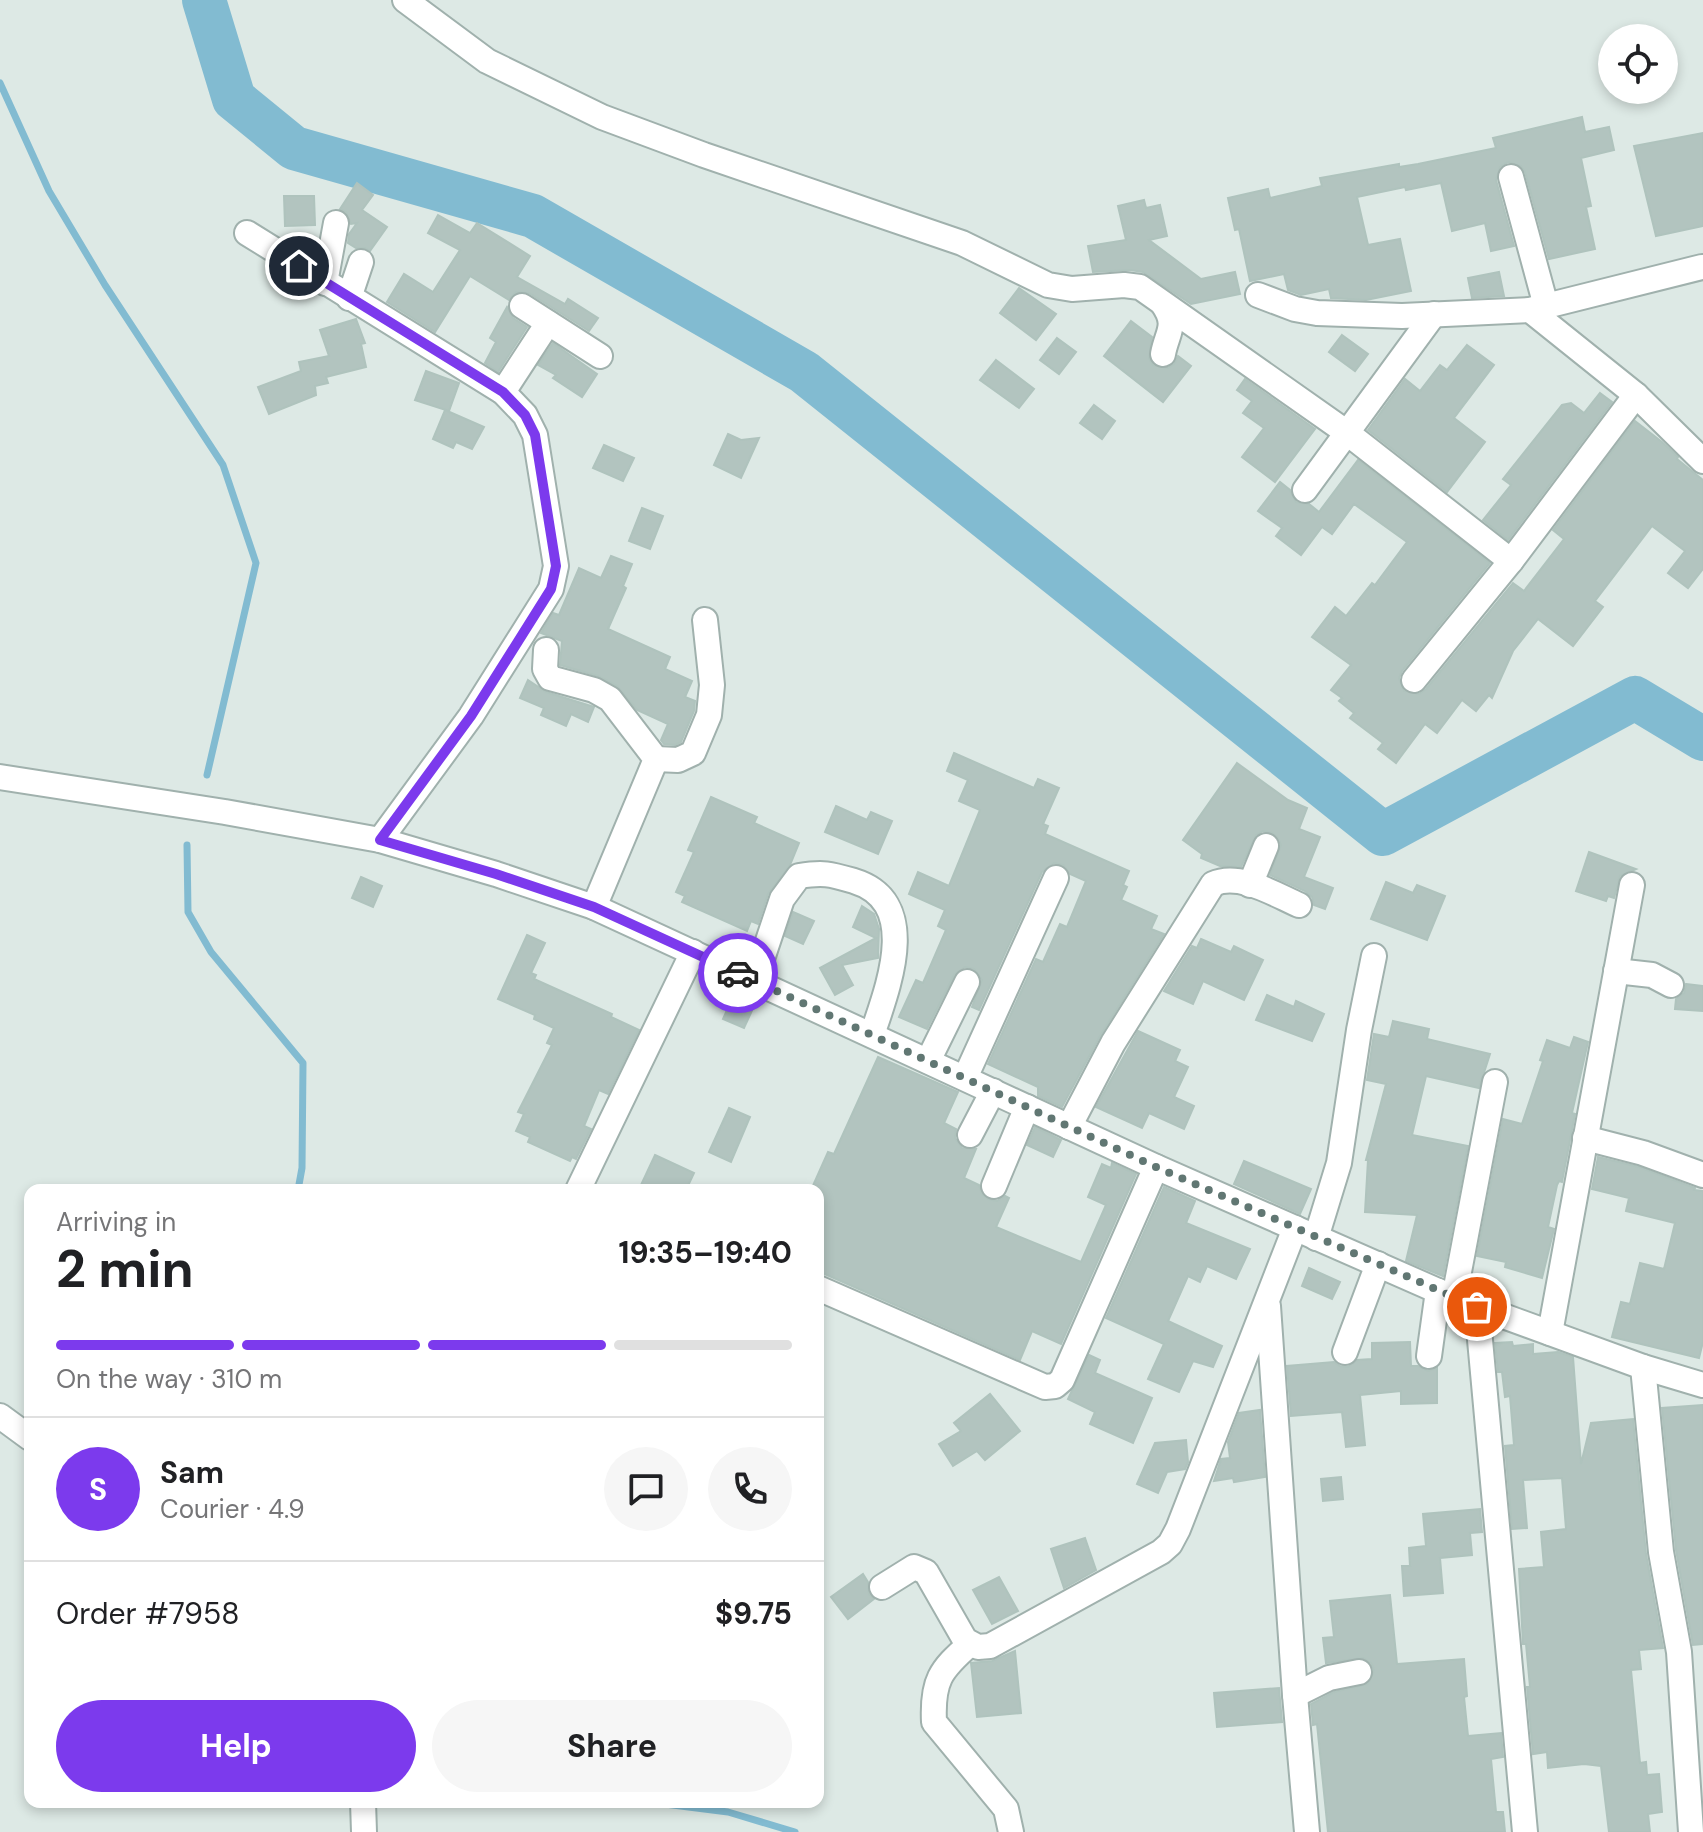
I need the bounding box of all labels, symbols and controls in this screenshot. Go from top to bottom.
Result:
map controls [1598,24,1678,104]
button: locate [1598,24,1678,104]
pin [265,232,333,300]
icon: home [277,244,321,288]
courier [698,933,778,1013]
icon: car [716,951,760,995]
text: Arriving in [56,1205,176,1239]
text: 19:35–19:40 [619,1233,792,1272]
text: 2 min [56,1235,194,1303]
pin [1443,1273,1511,1341]
icon: bag [1455,1285,1499,1329]
text: On the way · 310 m [56,1362,282,1396]
button: chat [604,1447,688,1531]
button: phone [708,1447,792,1531]
text: Sam [160,1453,224,1492]
text: S [89,1470,107,1509]
text: Courier · 4.9 [160,1492,305,1526]
text: Order #7958 [56,1594,239,1633]
text: $9.75 [715,1594,792,1633]
button: Help [56,1700,416,1792]
button: Share [432,1700,792,1792]

